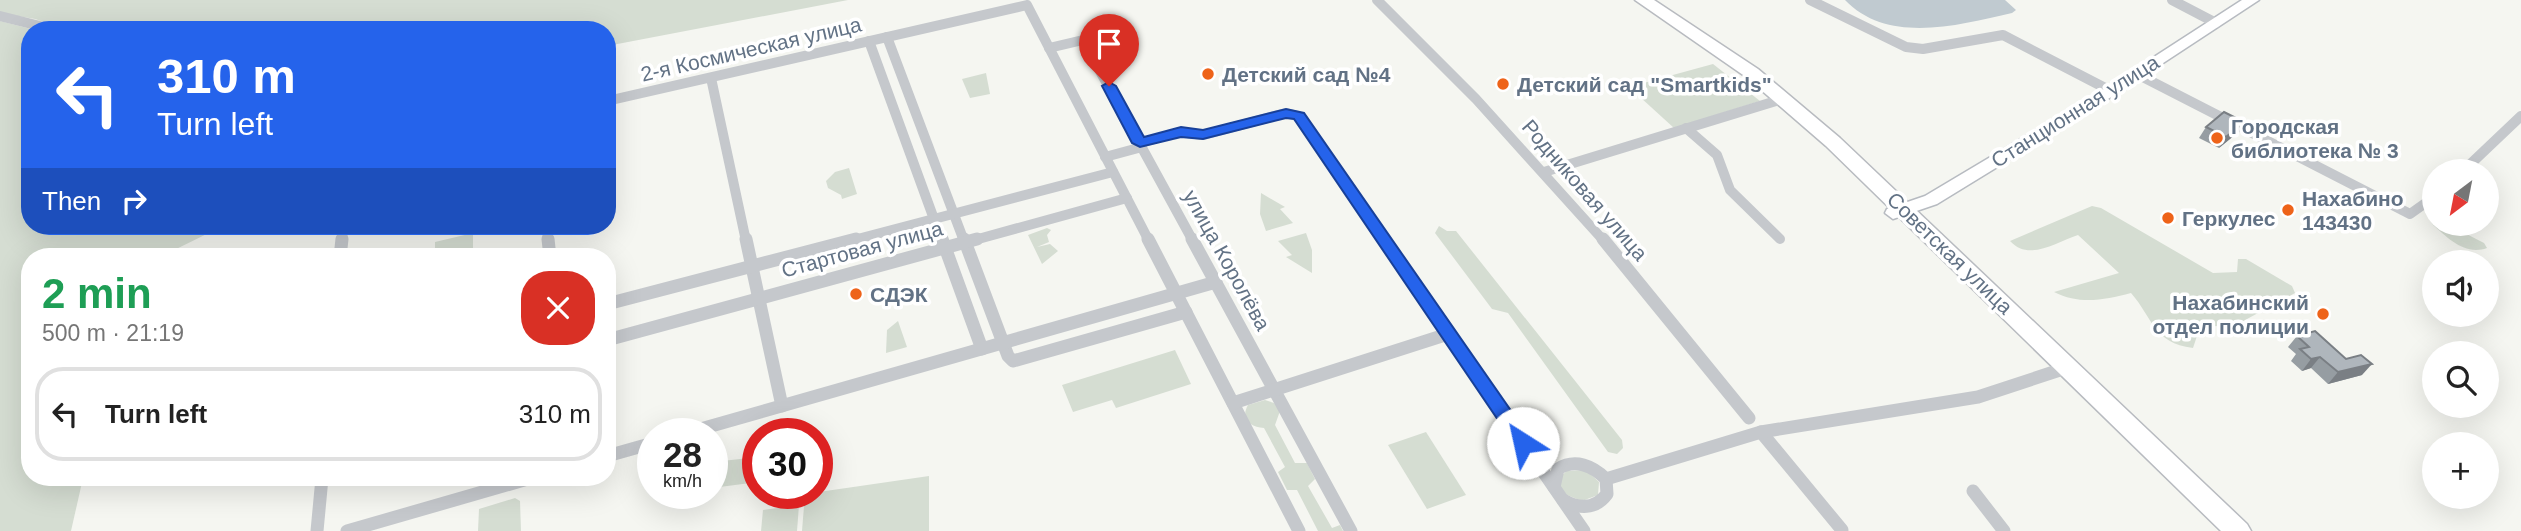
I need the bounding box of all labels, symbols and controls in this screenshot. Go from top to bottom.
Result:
street label: 2-я Космическая улица [638,12,864,86]
pin [1079,14,1139,86]
icon: arrive [1090,25,1128,63]
icon: left [42,49,133,140]
text: 310 m [157,49,296,103]
street label: Станционная улица [1987,50,2163,172]
place label: Детский сад №4 [1222,63,1391,86]
marker: Детский сад №4 [1200,66,1216,82]
place label: Детский сад "Smartkids" [1517,73,1772,96]
marker: Детский сад "Smartkids" [1495,76,1511,92]
text: Turn left [157,106,273,142]
street label: Родниковая улица [1518,115,1652,265]
place label: Городская библиотека № 3 [2231,115,2399,162]
marker: Городская библиотека № 3 [2209,130,2225,146]
north arrow [2422,159,2499,236]
map controls [2422,159,2499,509]
icon: right [115,182,153,220]
text: Then [42,186,101,216]
street label: улица Королёва [1179,186,1275,334]
street label: Советская улица [1883,187,2018,319]
place label: Нахабино 143430 [2302,187,2404,234]
marker: Нахабино 143430 [2280,202,2296,218]
place label: Геркулес [2182,207,2276,230]
marker: Геркулес [2160,210,2176,226]
street label: Стартовая улица [779,216,945,282]
button: sound [2422,250,2499,327]
text: 2 min [42,270,152,317]
button: close [521,271,595,345]
place label: СДЭК [870,283,928,306]
marker: СДЭК [848,286,864,302]
place label: Нахабинский отдел полиции [2153,291,2309,338]
marker: Нахабинский отдел полиции [2315,306,2331,322]
text: 500 m · 21:19 [42,320,184,346]
button: search [2422,341,2499,418]
icon: left [46,395,84,433]
text: Turn left [105,399,207,429]
text: 310 m [519,399,591,429]
position arrow [1486,406,1560,480]
speed limit sign: 30 [742,418,833,509]
button: + [2422,432,2499,509]
text: 28 [663,435,702,474]
text: km/h [663,471,702,491]

